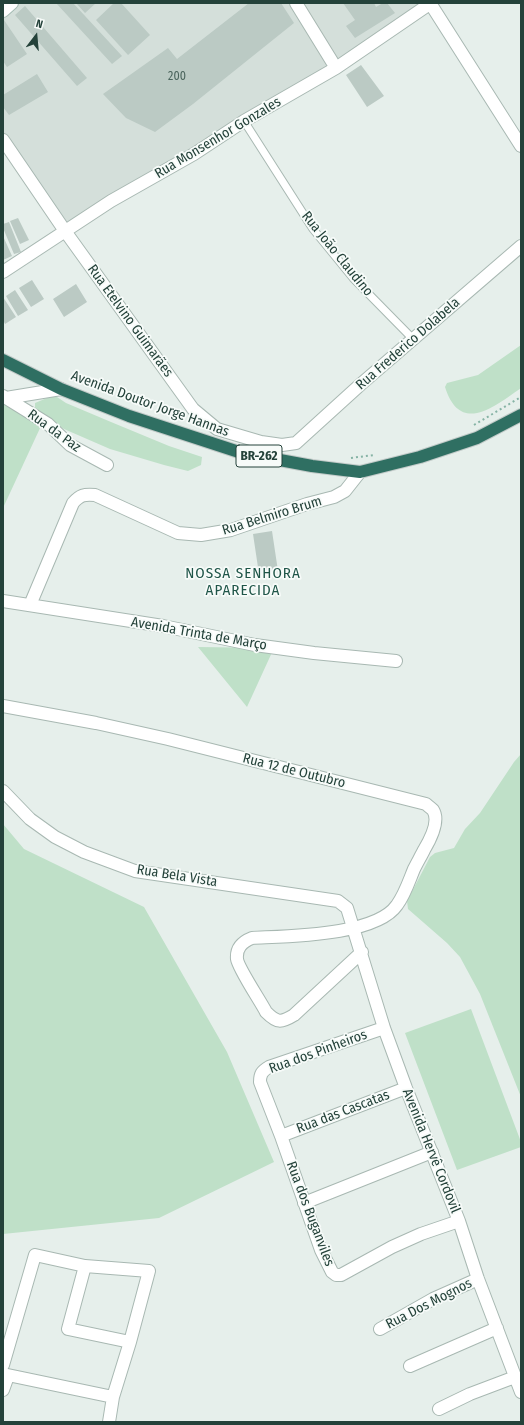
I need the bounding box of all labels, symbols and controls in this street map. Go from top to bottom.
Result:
north arrow [16,16,56,56]
text: N [34,17,44,31]
house number: 200 [168,70,186,84]
street label: Rua Monsenhor Gonzales [152,94,284,182]
street label: Rua João Claudino [298,208,376,300]
street label: Rua Etelvino Guimarães [84,262,176,380]
street label: Rua Frederico Dolabela [353,294,463,394]
street label: Avenida Doutor Jorge Hannas [69,368,231,440]
street label: Rua da Paz [24,406,84,456]
road number: BR-262 [236,445,282,467]
street label: Rua Belmiro Brum [220,493,324,539]
district label: NOSSA SENHORA APARECIDA [185,565,301,600]
street label: Avenida Trinta de Março [130,614,268,654]
street label: Rua 12 de Outubro [241,750,347,792]
street label: Rua Bela Vista [135,861,219,891]
street label: Rua dos Pinheiros [267,1026,369,1078]
street label: Avenida Hervê Cordovil [398,1086,464,1216]
street label: Rua das Cascatas [294,1087,392,1137]
street label: Rua dos Buganviles [282,1159,338,1269]
street label: Rua Dos Mognos [383,1275,475,1333]

